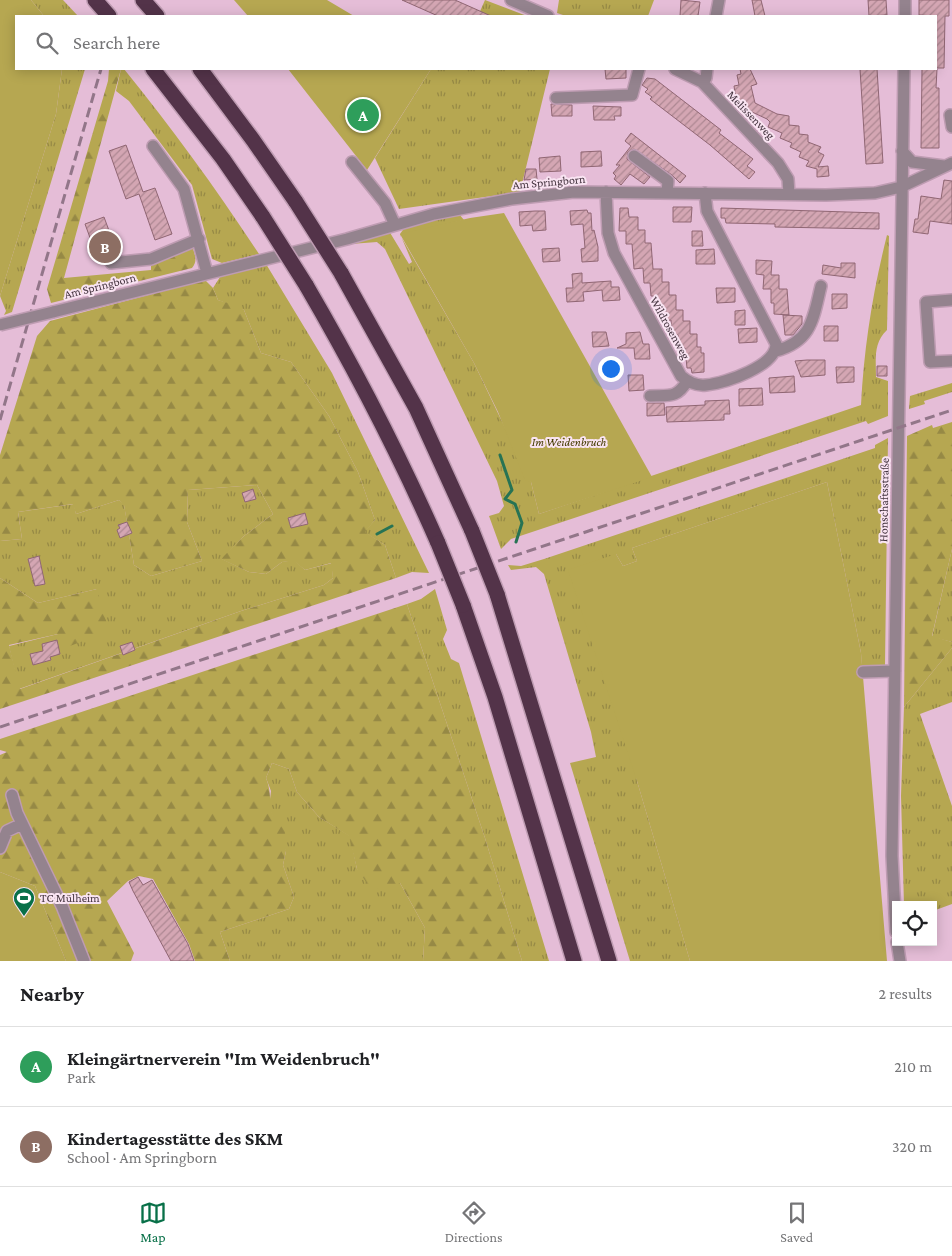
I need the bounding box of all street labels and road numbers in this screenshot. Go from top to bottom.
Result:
street label: Melissenweg [724,88,778,142]
street label: Am Springborn [512,172,587,192]
street label: Am Springborn [63,270,138,302]
street label: Wildrosenweg [647,294,693,362]
street label: Honschaftsstraße [876,458,892,542]

